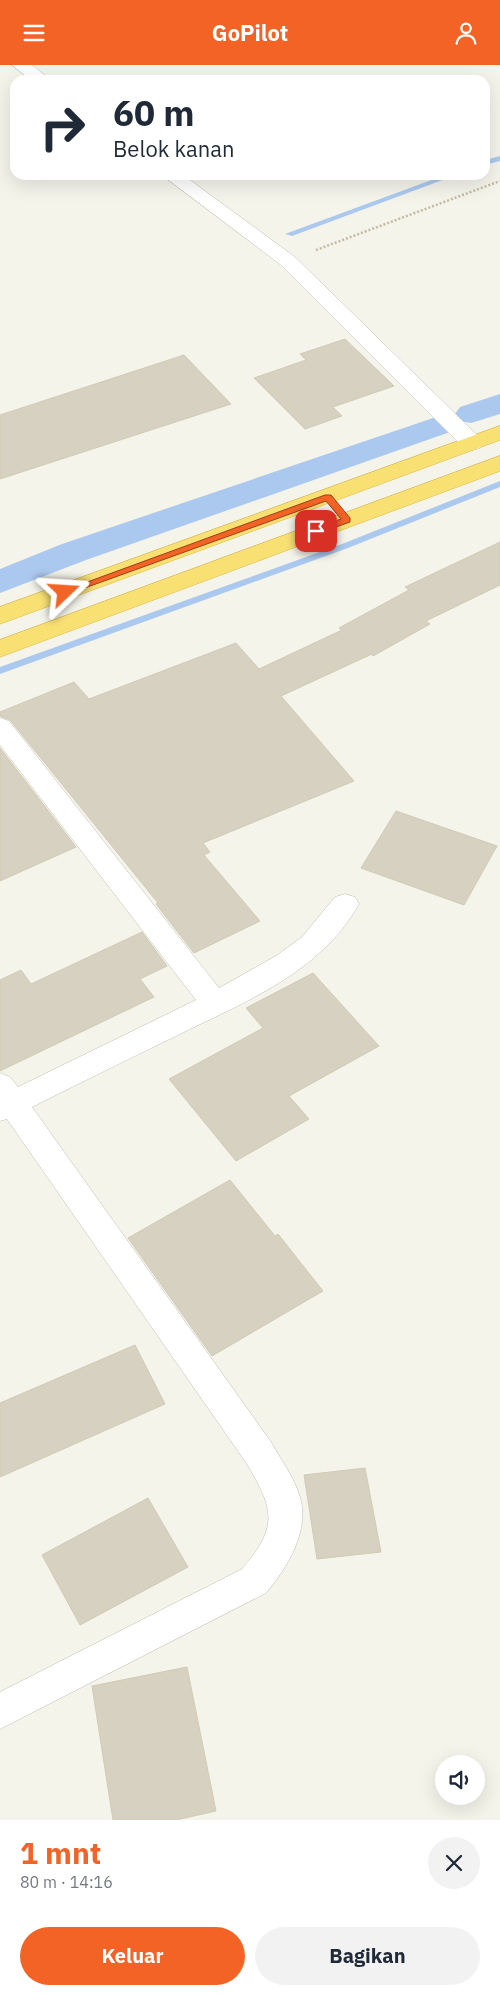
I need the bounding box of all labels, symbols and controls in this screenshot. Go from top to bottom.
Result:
text: GoPilot [212,18,288,47]
icon: menu [20,19,48,47]
icon: person [452,19,480,47]
text: 60 m [113,90,195,136]
icon: right [30,95,95,160]
text: Belok kanan [113,134,235,163]
pin [295,510,337,552]
icon: arrive [302,517,330,545]
position arrow [38,565,90,617]
map controls [435,1755,485,1805]
button: sound [435,1755,485,1805]
text: 1 mnt [20,1833,101,1872]
button: close [428,1837,480,1889]
text: 80 m · 14:16 [20,1872,113,1892]
button: Keluar [20,1927,245,1985]
button: Bagikan [255,1927,480,1985]

